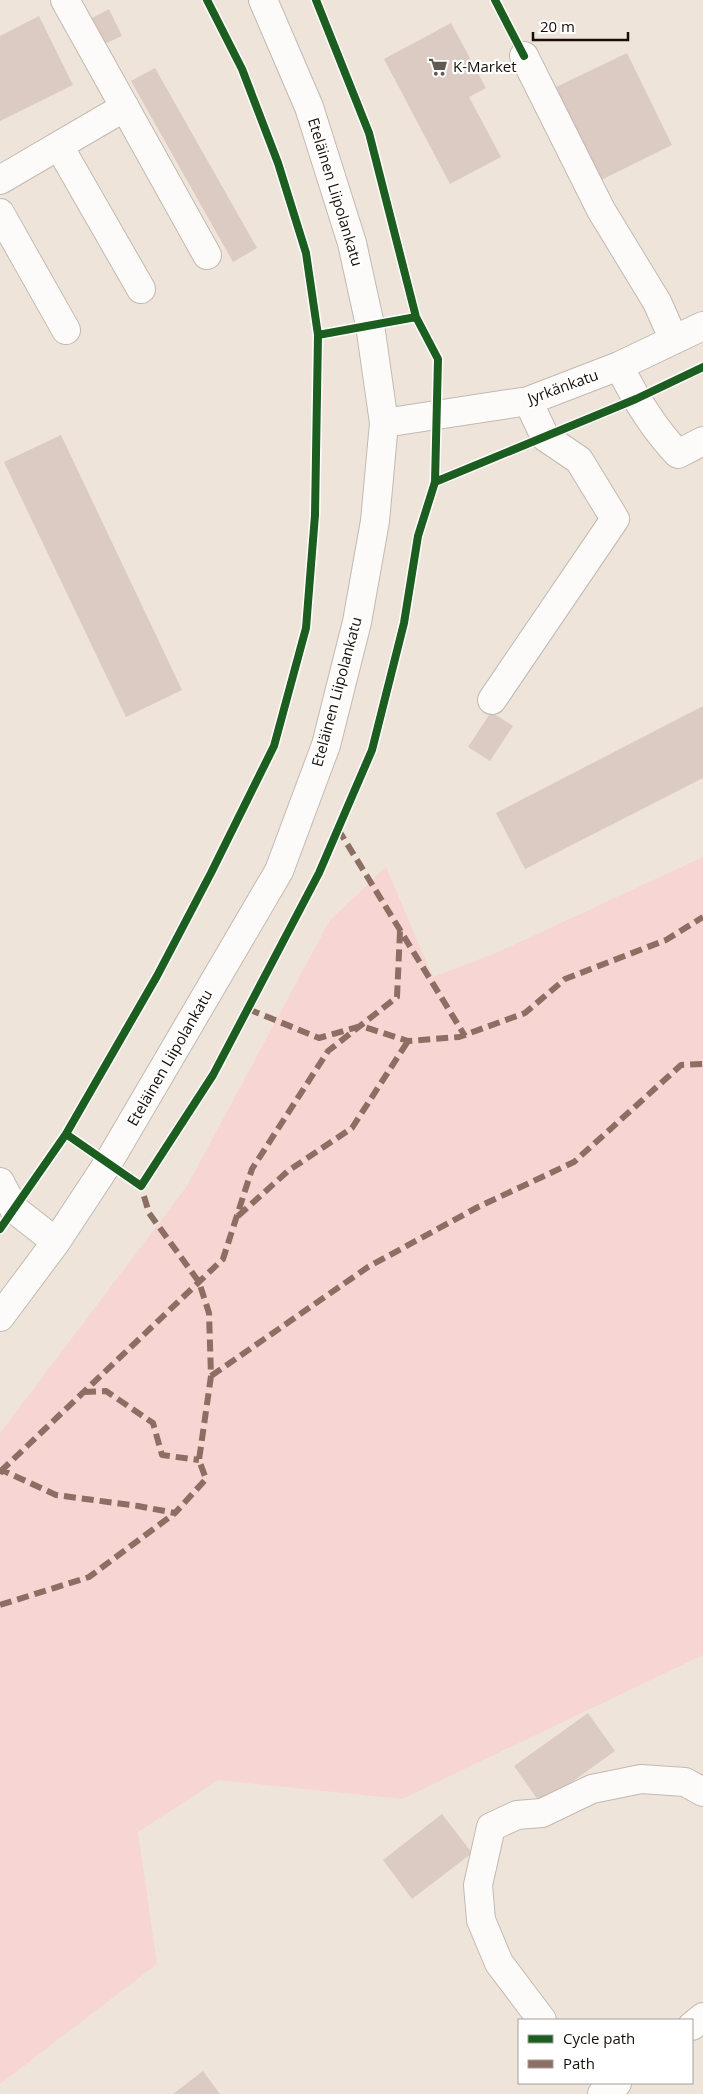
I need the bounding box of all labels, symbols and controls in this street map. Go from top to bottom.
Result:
scale bar [533,10,628,42]
text: 20 m [540,16,575,36]
supermarket icon: K-Market [427,56,449,78]
place label: K-Market [453,56,517,76]
street label: Eteläinen Liipolankatu [304,115,368,268]
street label: Jyrkänkatu [523,364,601,409]
street label: Eteläinen Liipolankatu [306,615,366,769]
street label: Eteläinen Liipolankatu [122,986,216,1129]
legend [518,2019,693,2084]
text: Cycle path [563,2028,635,2048]
text: Path [563,2053,595,2073]

